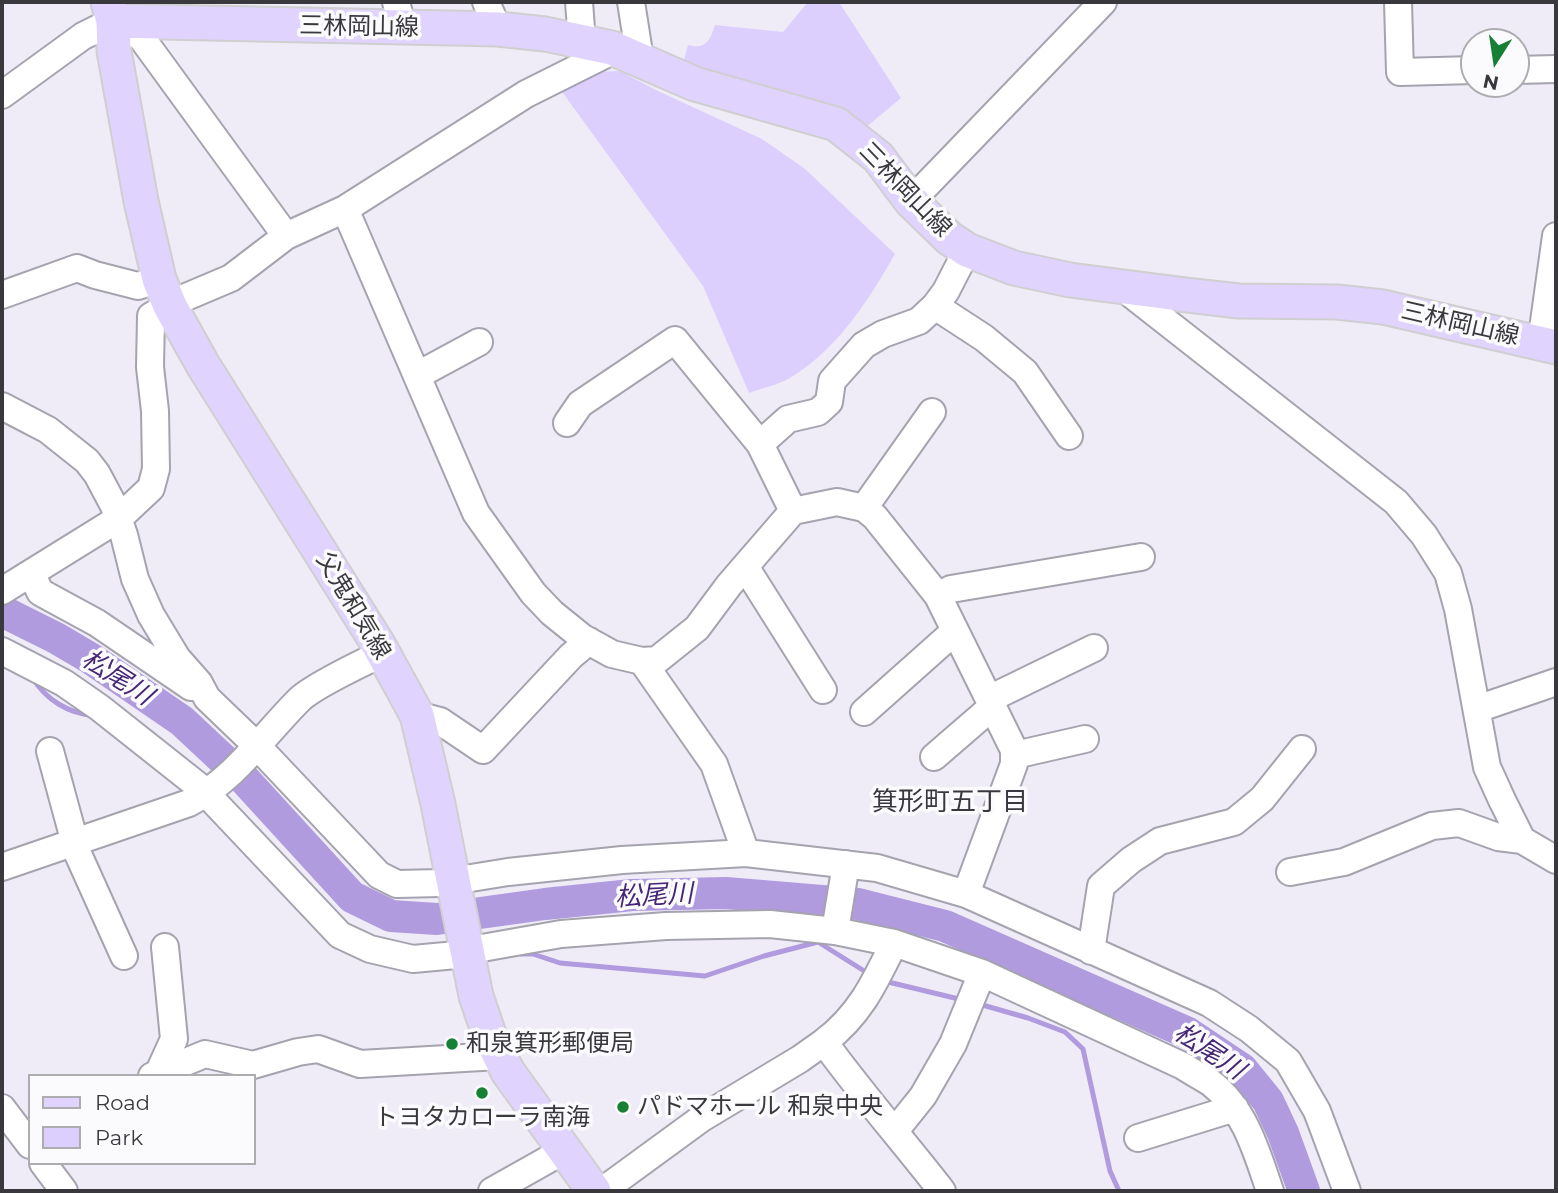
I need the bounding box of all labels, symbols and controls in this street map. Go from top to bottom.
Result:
street label: 三林岡山線 [299,12,419,42]
north arrow [1460,28,1530,98]
text: N [1481,69,1501,95]
street label: 三林岡山線 [853,137,957,243]
street label: 三林岡山線 [1398,296,1522,352]
street label: 父鬼和気線 [310,547,396,665]
water label: 松尾川 [76,644,158,712]
district label: 箕形町五丁目 [872,786,1028,818]
water label: 松尾川 [614,878,694,914]
water label: 松尾川 [1168,1017,1250,1087]
place label: 和泉箕形郵便局 [466,1030,634,1058]
marker: 和泉箕形郵便局 [444,1036,460,1052]
legend [28,1074,256,1165]
marker: トヨタカローラ南海 [474,1085,490,1101]
text: Road [95,1090,150,1115]
place label: パドマホール 和泉中央 [637,1093,883,1121]
marker: パドマホール 和泉中央 [615,1099,631,1115]
place label: トヨタカローラ南海 [374,1104,590,1132]
text: Park [95,1125,143,1150]

